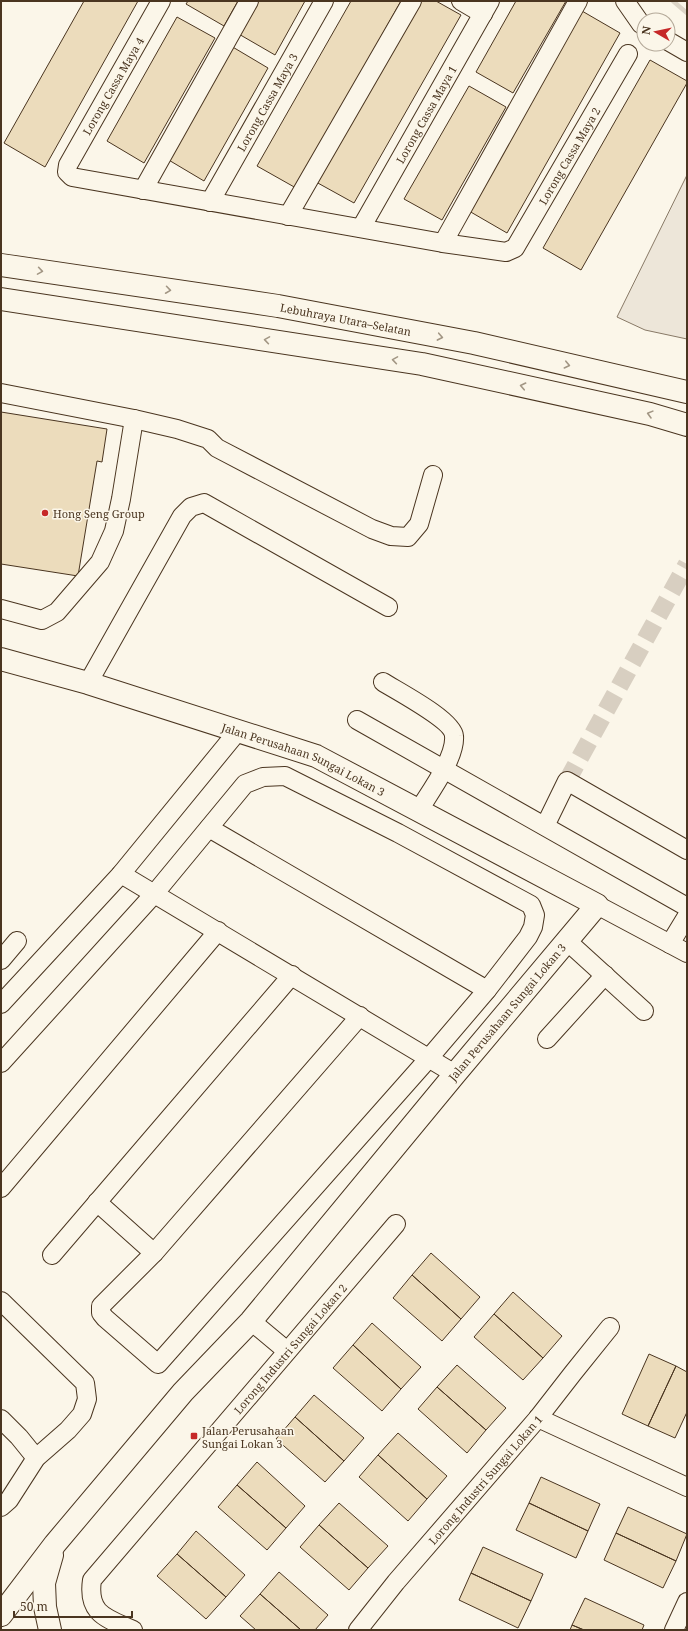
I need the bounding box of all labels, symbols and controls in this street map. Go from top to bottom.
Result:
north arrow [636,12,676,52]
text: N [638,25,654,36]
street label: Lorong Cassa Maya 4 [79,35,147,137]
street label: Lorong Cassa Maya 3 [233,50,300,154]
street label: Lorong Cassa Maya 1 [392,62,460,166]
street label: Lorong Cassa Maya 2 [535,104,603,207]
one-way arrow [36,266,43,275]
one-way arrow [165,285,171,294]
street label: Lebuhraya Utara–Selatan [279,299,413,339]
one-way arrow [437,332,443,340]
one-way arrow [264,336,270,345]
one-way arrow [392,356,399,365]
one-way arrow [564,360,570,368]
one-way arrow [520,383,526,391]
one-way arrow [646,411,653,419]
place label: Hong Seng Group [53,506,145,521]
marker: Hong Seng Group [40,508,50,518]
street label: Jalan Perusahaan Sungai Lokan 3 [219,719,388,799]
street label: Jalan Perusahaan Sungai Lokan 3 [444,940,569,1085]
street label: Lorong Industri Sungai Lokan 2 [230,1280,350,1417]
street label: Lorong Industri Sungai Lokan 1 [425,1411,545,1547]
place label: Jalan Perusahaan Sungai Lokan 3 [201,1423,294,1451]
marker: Jalan Perusahaan Sungai Lokan 3 [189,1431,199,1441]
scale bar [14,1593,132,1619]
text: 50 m [20,1598,48,1615]

